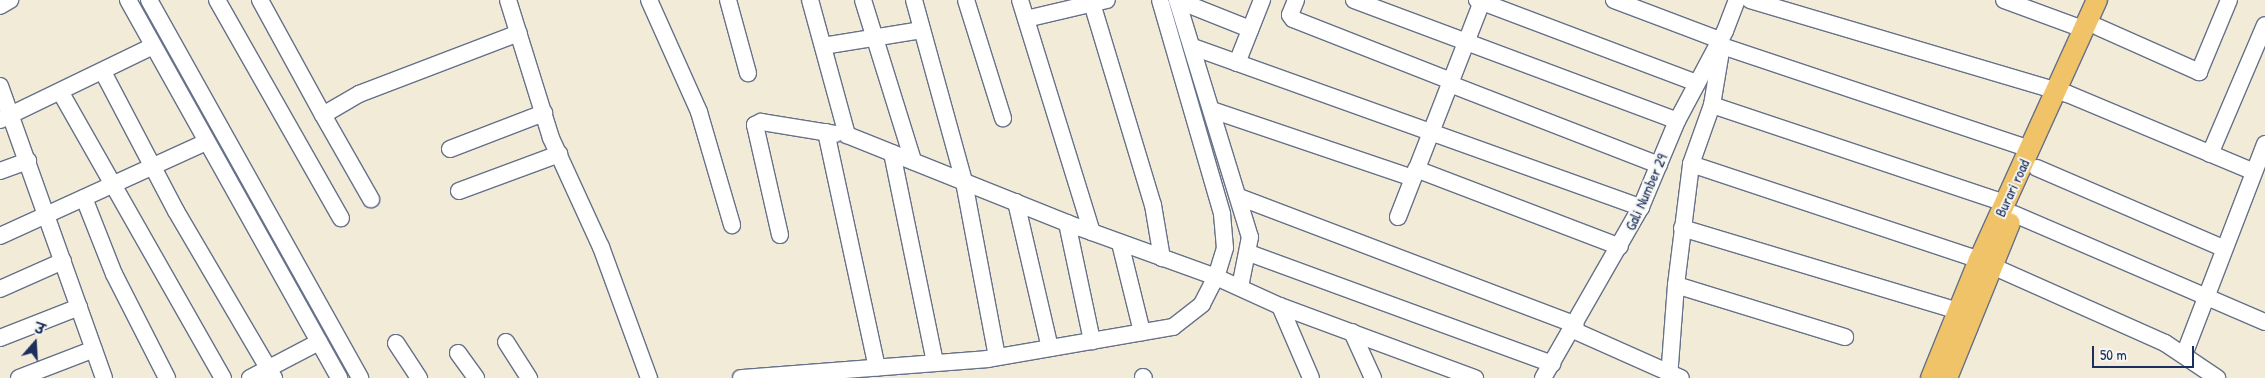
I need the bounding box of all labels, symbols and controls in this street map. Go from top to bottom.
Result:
street label: Gali Number 29 [1621,151,1671,233]
street label: Burari road [1991,156,2033,220]
north arrow [10,318,60,368]
text: उ [33,318,48,339]
scale bar [2095,336,2198,368]
text: 50 m [2100,344,2127,365]

